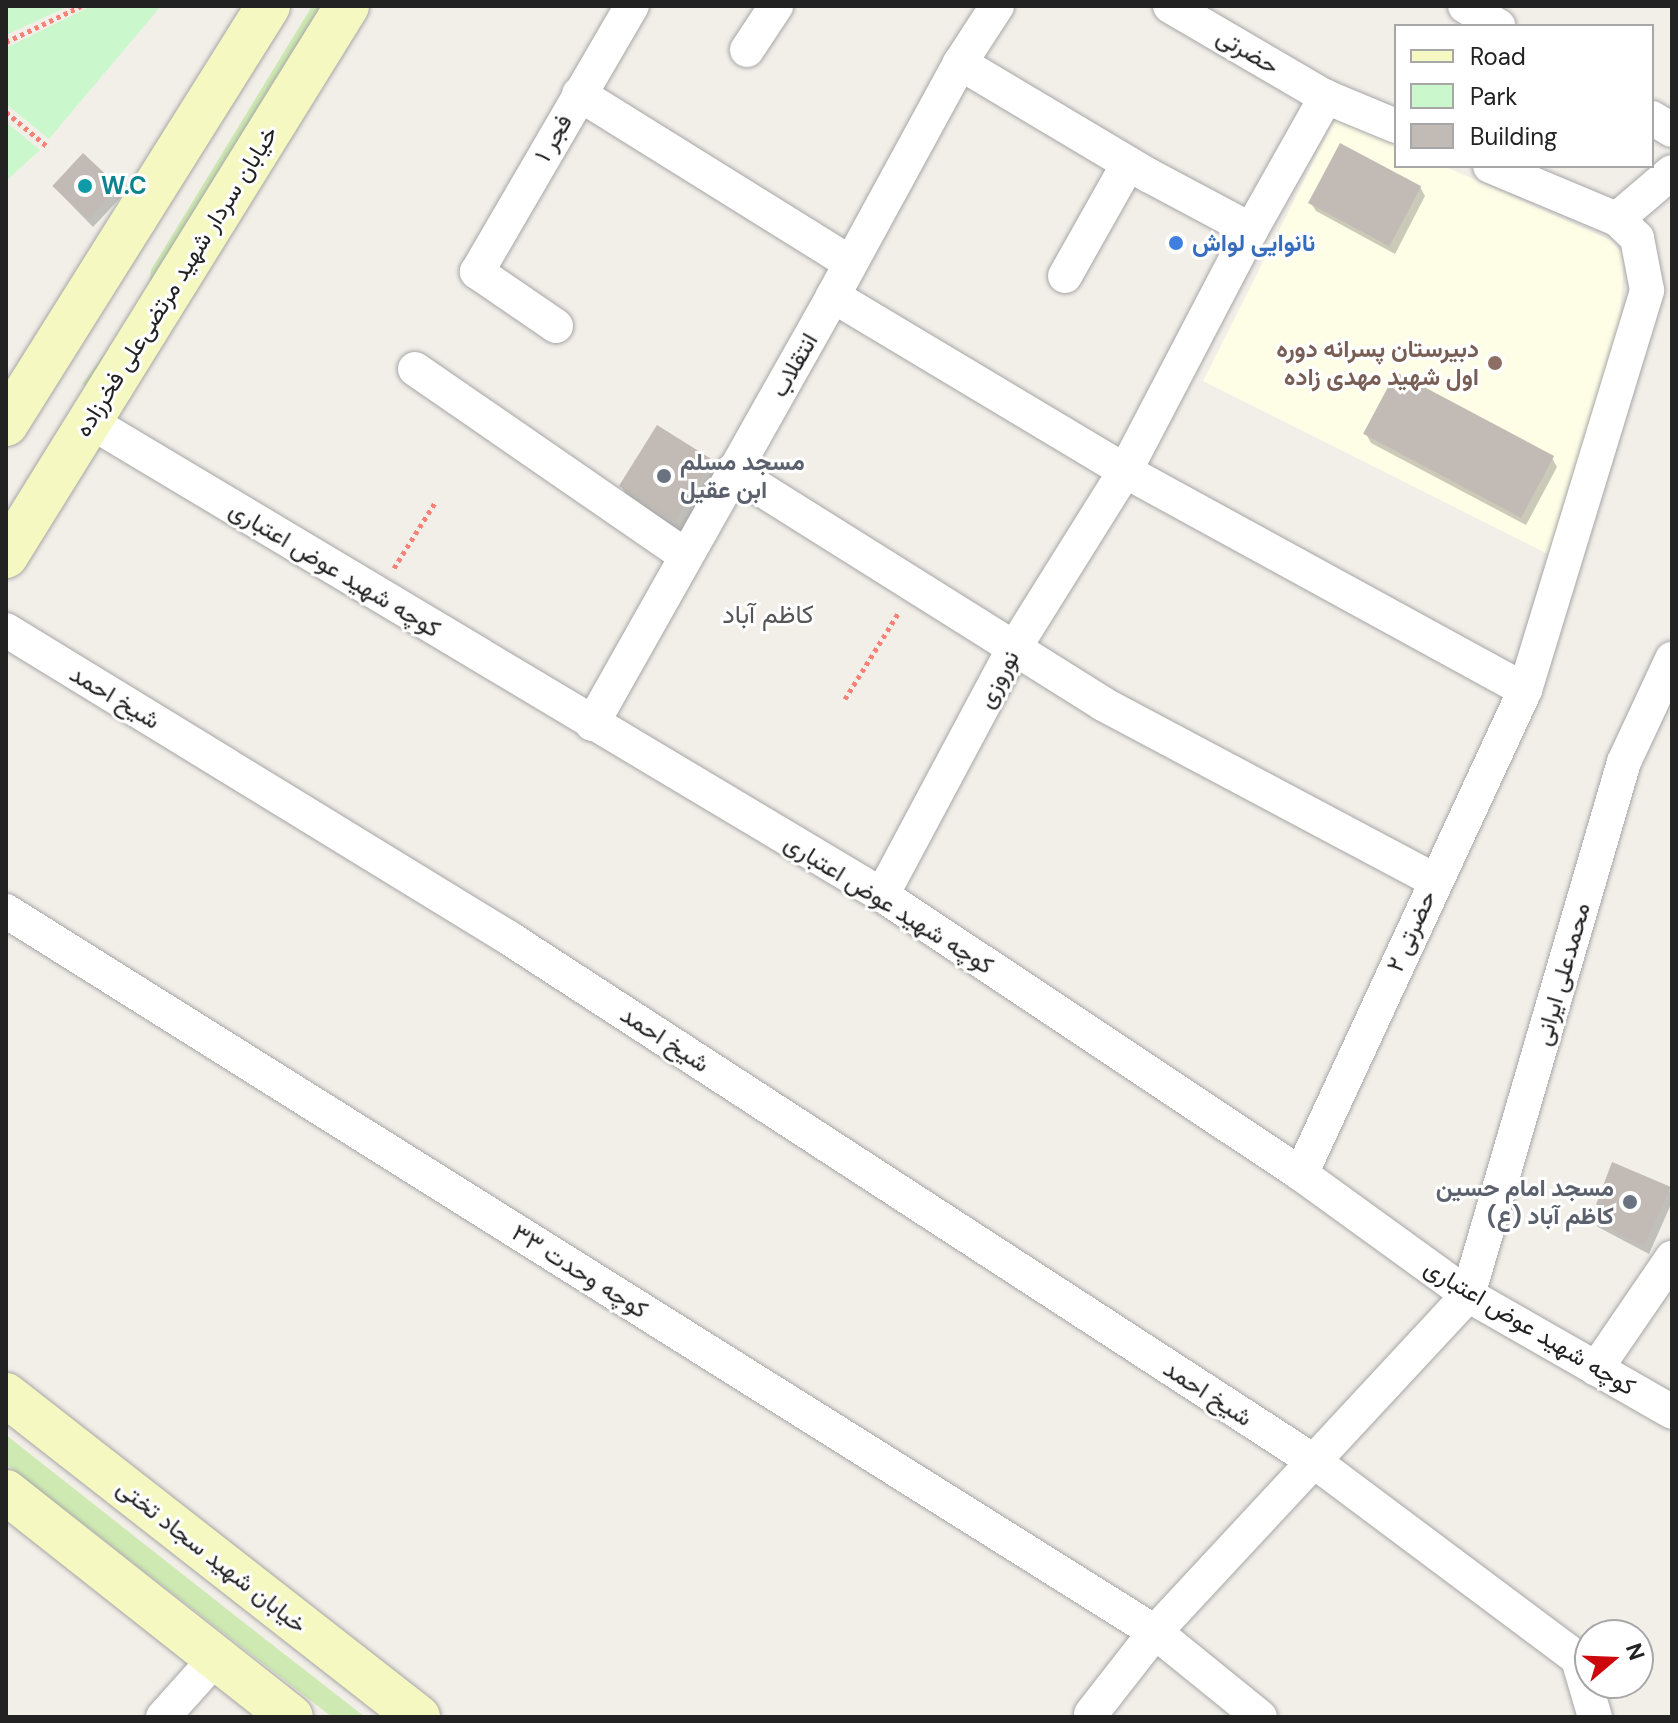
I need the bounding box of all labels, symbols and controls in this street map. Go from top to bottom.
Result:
street label: حضرتی [1212,22,1284,80]
legend [1394,24,1654,168]
text: Road [1470,41,1526,72]
text: Park [1470,81,1517,112]
street label: فجر ۱ [528,109,578,167]
street label: خیابان سردار شهید مرتضی‌علی فخرزاده [68,120,284,442]
text: Building [1470,121,1557,152]
place label: W.C [101,172,147,200]
marker: W.C [76,177,94,195]
place label: نانوایی لواش [1192,229,1315,257]
marker: نانوایی لواش [1167,234,1185,252]
street label: انتقلاب [764,328,824,402]
place label: دبیرستان پسرانه دوره اول شهید مهدی زاده [1276,335,1479,391]
marker: دبیرستان پسرانه دوره اول شهید مهدی زاده [1486,354,1504,372]
place label: مسجد مسلم ابن عقیل [680,448,805,504]
marker: مسجد مسلم ابن عقیل [655,467,673,485]
street label: کوچه شهید عوض اعتباری [224,495,446,643]
district label: کاظم آباد [722,599,814,631]
street label: نوروزی [971,645,1025,713]
street label: شیخ احمد [65,659,165,735]
street label: کوچه شهید عوض اعتباری [779,828,999,980]
street label: حضرتی ۲ [1380,886,1442,976]
street label: محمدعلی ایرانی [1528,899,1596,1049]
street label: شیخ احمد [615,1000,715,1078]
place label: مسجد امام حسین (ع) کاظم آباد [1436,1174,1614,1230]
marker: مسجد امام حسین (ع) کاظم آباد [1621,1193,1639,1211]
street label: کوچه وحدت ۳۳ [507,1218,653,1324]
street label: کوچه شهید عوض اعتباری [1419,1253,1641,1401]
street label: شیخ احمد [1158,1354,1258,1432]
street label: خیابان شهید سجاد تختی [111,1473,313,1639]
north arrow [1574,1619,1654,1699]
text: N [1619,1639,1652,1664]

